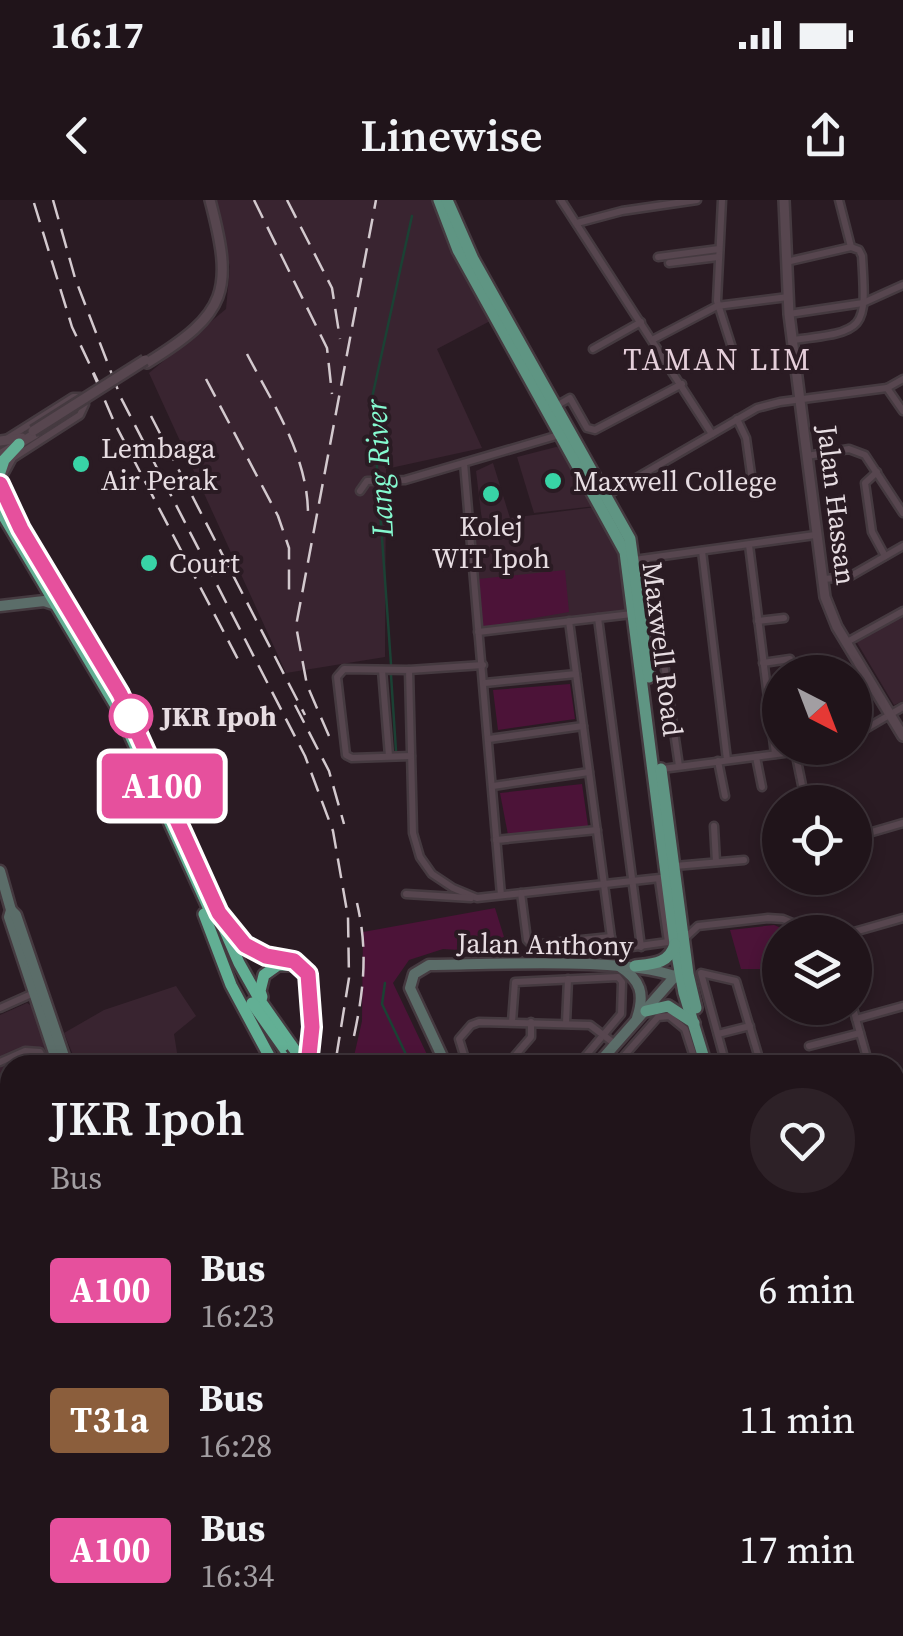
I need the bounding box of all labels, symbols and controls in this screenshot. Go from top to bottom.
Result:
text: 16:17 [50,9,144,61]
text: Linewise [360,104,543,166]
icon: back [50,108,105,163]
icon: share [798,108,853,163]
district label: TAMAN LIM [623,339,813,380]
water label: Lang River [355,397,403,539]
street label: Jalan Hassan [808,422,866,587]
place label: Lembaga Air Perak [101,429,218,499]
marker: Lembaga Air Perak [70,453,92,475]
place label: Maxwell College [573,462,777,500]
marker: Maxwell College [542,470,564,492]
marker: Kolej WIT Ipoh [480,483,502,505]
place label: Kolej WIT Ipoh [432,507,550,577]
place label: Court [169,544,240,582]
marker: Court [138,552,160,574]
street label: Maxwell Road [633,560,693,738]
north arrow [762,655,872,765]
map controls [762,655,872,1025]
marker: JKR Ipoh [110,695,152,737]
place label: JKR Ipoh [159,697,277,735]
line badge: A100 [92,754,232,818]
text: A100 [122,762,202,810]
button: locate [762,785,872,895]
button: layers [762,915,872,1025]
street label: Jalan Anthony [455,923,634,965]
text: JKR Ipoh [50,1085,245,1151]
button: heart [750,1088,855,1193]
text: Bus [50,1156,102,1200]
text: Bus [201,1242,265,1294]
text: 6 min [759,1264,855,1316]
text: A100 [70,1266,151,1314]
text: 16:23 [201,1294,274,1338]
text: Bus [199,1372,263,1424]
text: 11 min [740,1394,855,1446]
text: T31a [70,1396,149,1444]
text: 16:28 [199,1424,272,1468]
text: Bus [201,1502,265,1554]
text: 17 min [740,1524,855,1576]
text: A100 [70,1526,151,1574]
text: 16:34 [201,1554,274,1598]

